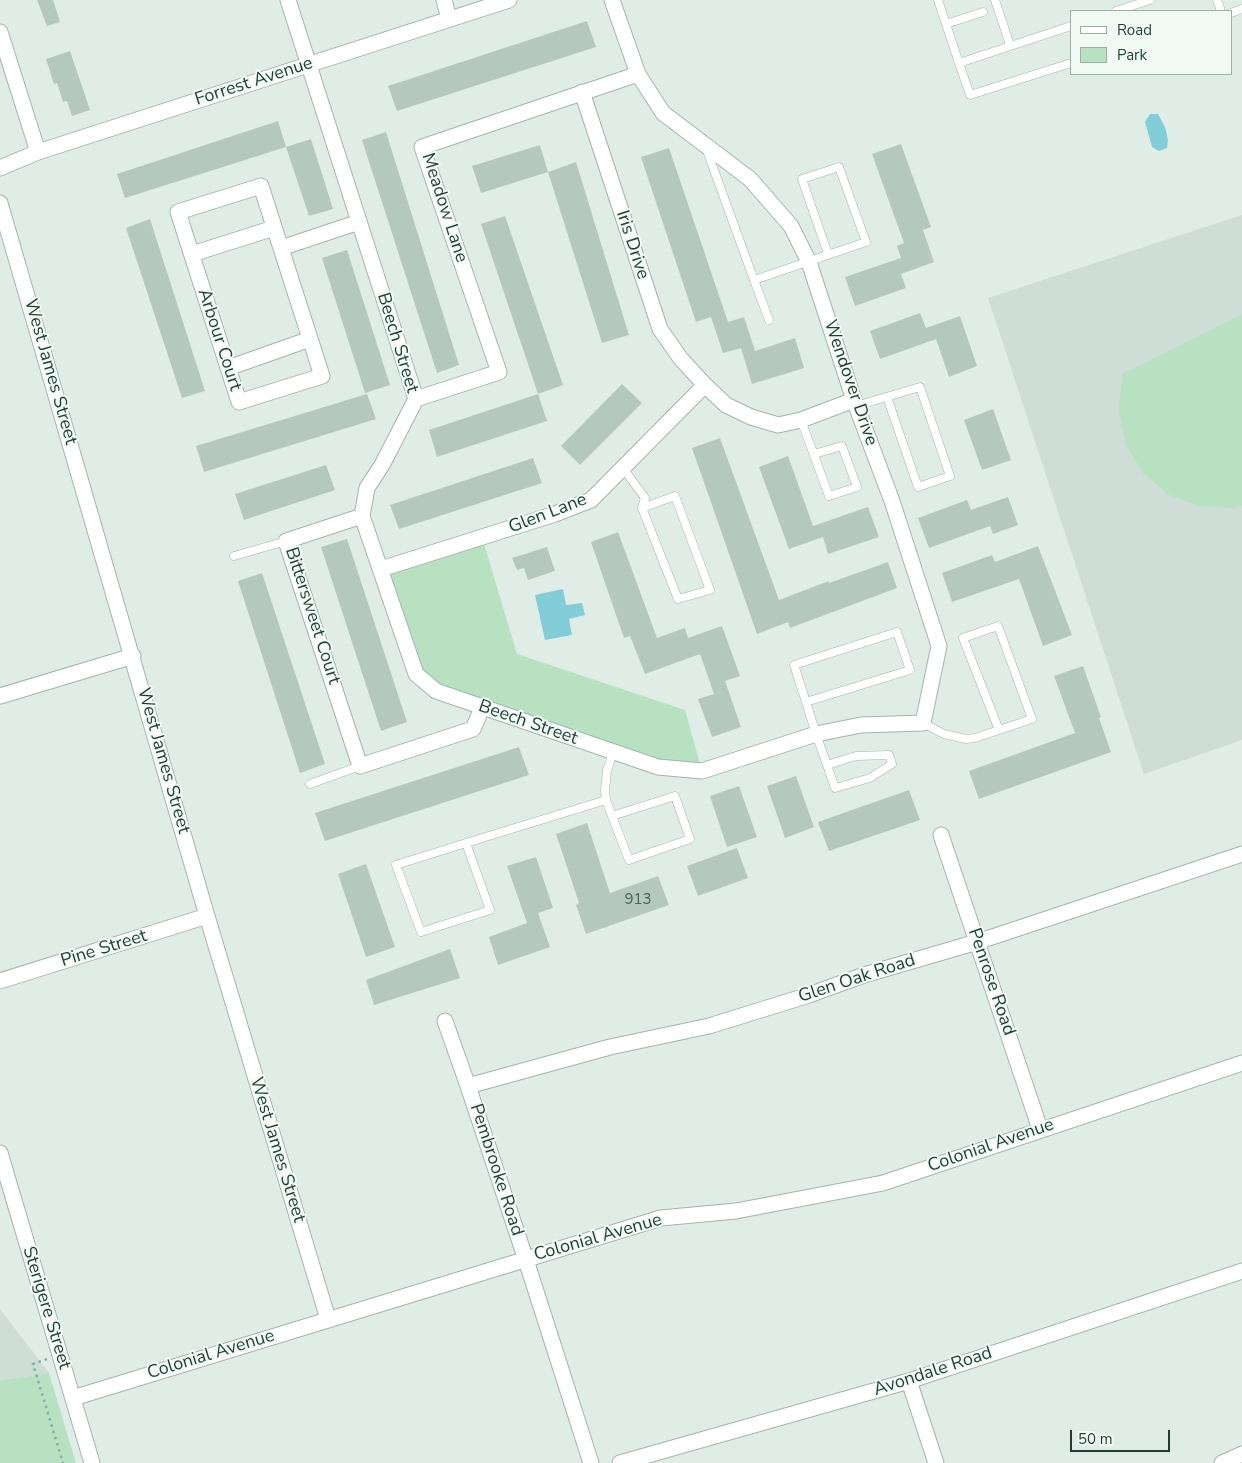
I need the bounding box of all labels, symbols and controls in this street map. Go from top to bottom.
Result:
legend [1070,10,1232,75]
text: Road [1117,20,1152,40]
text: Park [1117,45,1147,65]
street label: Forrest Avenue [192,53,316,111]
street label: Meadow Lane [416,151,472,265]
street label: Iris Drive [611,208,653,282]
street label: Arbour Court [192,286,246,394]
street label: Beech Street [372,290,422,396]
street label: West James Street [19,297,81,447]
street label: Wendover Drive [818,317,882,449]
street label: Glen Lane [506,489,590,539]
street label: Bittersweet Court [280,545,344,687]
street label: West James Street [132,686,194,836]
street label: Beech Street [475,696,581,750]
house number: 913 [625,891,651,909]
street label: Pine Street [58,926,150,972]
street label: Penrose Road [963,926,1019,1038]
street label: Glen Oak Road [796,950,918,1008]
street label: West James Street [245,1075,309,1225]
street label: Pembrooke Road [464,1101,528,1239]
street label: Colonial Avenue [925,1114,1057,1178]
street label: Colonial Avenue [532,1209,664,1267]
street label: Sterigere Street [17,1244,75,1372]
street label: Colonial Avenue [145,1325,277,1385]
street label: Avondale Road [871,1343,995,1401]
scale bar [1072,1420,1172,1452]
text: 50 m [1078,1429,1113,1449]

